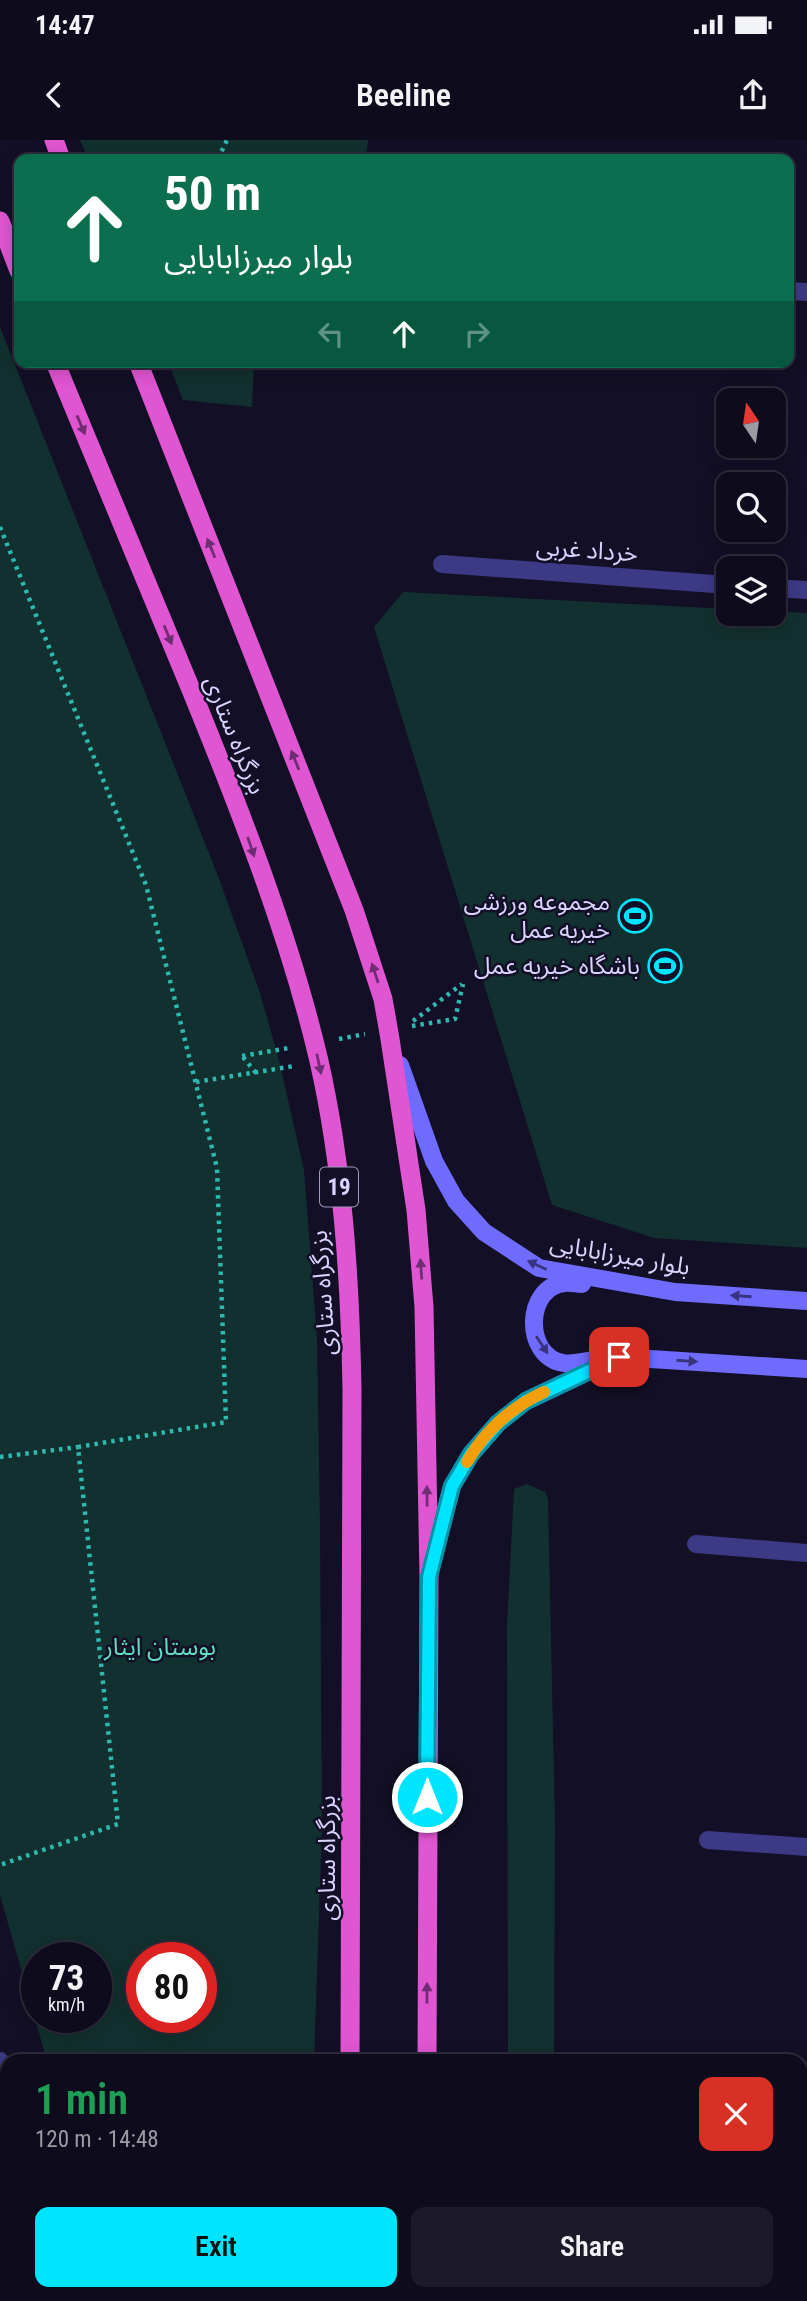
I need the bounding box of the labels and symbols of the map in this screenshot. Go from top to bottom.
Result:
north arrow [716,388,786,458]
one-way arrow [76,415,87,436]
street label: خرداد غربی [535,532,639,568]
one-way arrow [206,537,217,558]
one-way arrow [163,625,174,646]
street label: بزرگراه ستاری [199,672,271,798]
one-way arrow [289,749,300,770]
one-way arrow [246,837,257,858]
place label: مجموعه ورزشی خیریه عمل [464,888,610,944]
sports icon: مجموعه ورزشی خیریه عمل [616,897,654,935]
sports icon: باشگاه خیریه عمل [646,947,684,985]
place label: باشگاه خیریه عمل [474,952,640,980]
one-way arrow [369,962,379,983]
one-way arrow [313,1053,324,1075]
road number: 19 [320,1168,358,1206]
street label: بلوار میرزابابایی [548,1229,692,1281]
street label: بزرگراه ستاری [305,1230,341,1356]
one-way arrow [415,1258,426,1280]
one-way arrow [527,1259,547,1271]
one-way arrow [730,1291,752,1302]
pin [589,1327,649,1387]
one-way arrow [535,1335,548,1355]
one-way arrow [676,1356,698,1367]
one-way arrow [421,1485,433,1507]
park label: بوستان ایثار [103,1633,216,1661]
position arrow [390,1760,464,1834]
street label: بزرگراه ستاری [313,1795,341,1921]
speed limit sign: 80 [126,1942,217,2033]
one-way arrow [421,1982,433,2004]

